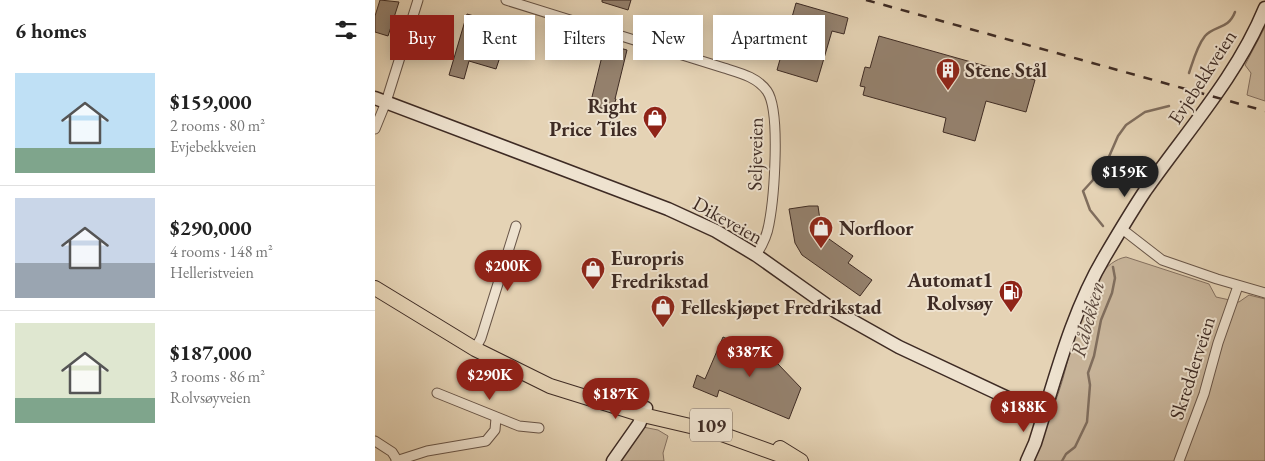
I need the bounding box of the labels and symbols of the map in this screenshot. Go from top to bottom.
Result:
street label: Evjebekkveien [1162,24,1243,129]
building icon: Stene Stål [935,57,961,91]
place label: Stene Stål [965,57,1047,83]
place label: Right Price Tiles [549,93,637,142]
shop icon: Right Price Tiles [642,105,668,139]
street label: Seljeveien [741,117,769,191]
pin: $159K [1090,156,1160,198]
street label: Dikeveien [688,190,768,250]
shop icon: Norfloor [808,215,834,249]
place label: Norfloor [839,215,914,241]
place label: Europris Fredrikstad [611,245,709,294]
pin: $200K [473,250,543,292]
shop icon: Europris Fredrikstad [580,256,606,290]
place label: Automat1 Rolvsøy [906,267,993,316]
water label: Råbekken [1064,278,1110,360]
fuel station icon: Automat1 Rolvsøy [998,279,1024,313]
shop icon: Felleskjøpet Fredrikstad [650,294,676,328]
place label: Felleskjøpet Fredrikstad [681,294,882,320]
street label: Skredderveien [1163,313,1221,423]
pin: $387K [715,336,785,378]
pin: $290K [455,358,525,401]
pin: $187K [581,378,651,420]
pin: $188K [989,390,1059,433]
road number: 109 [690,408,732,442]

